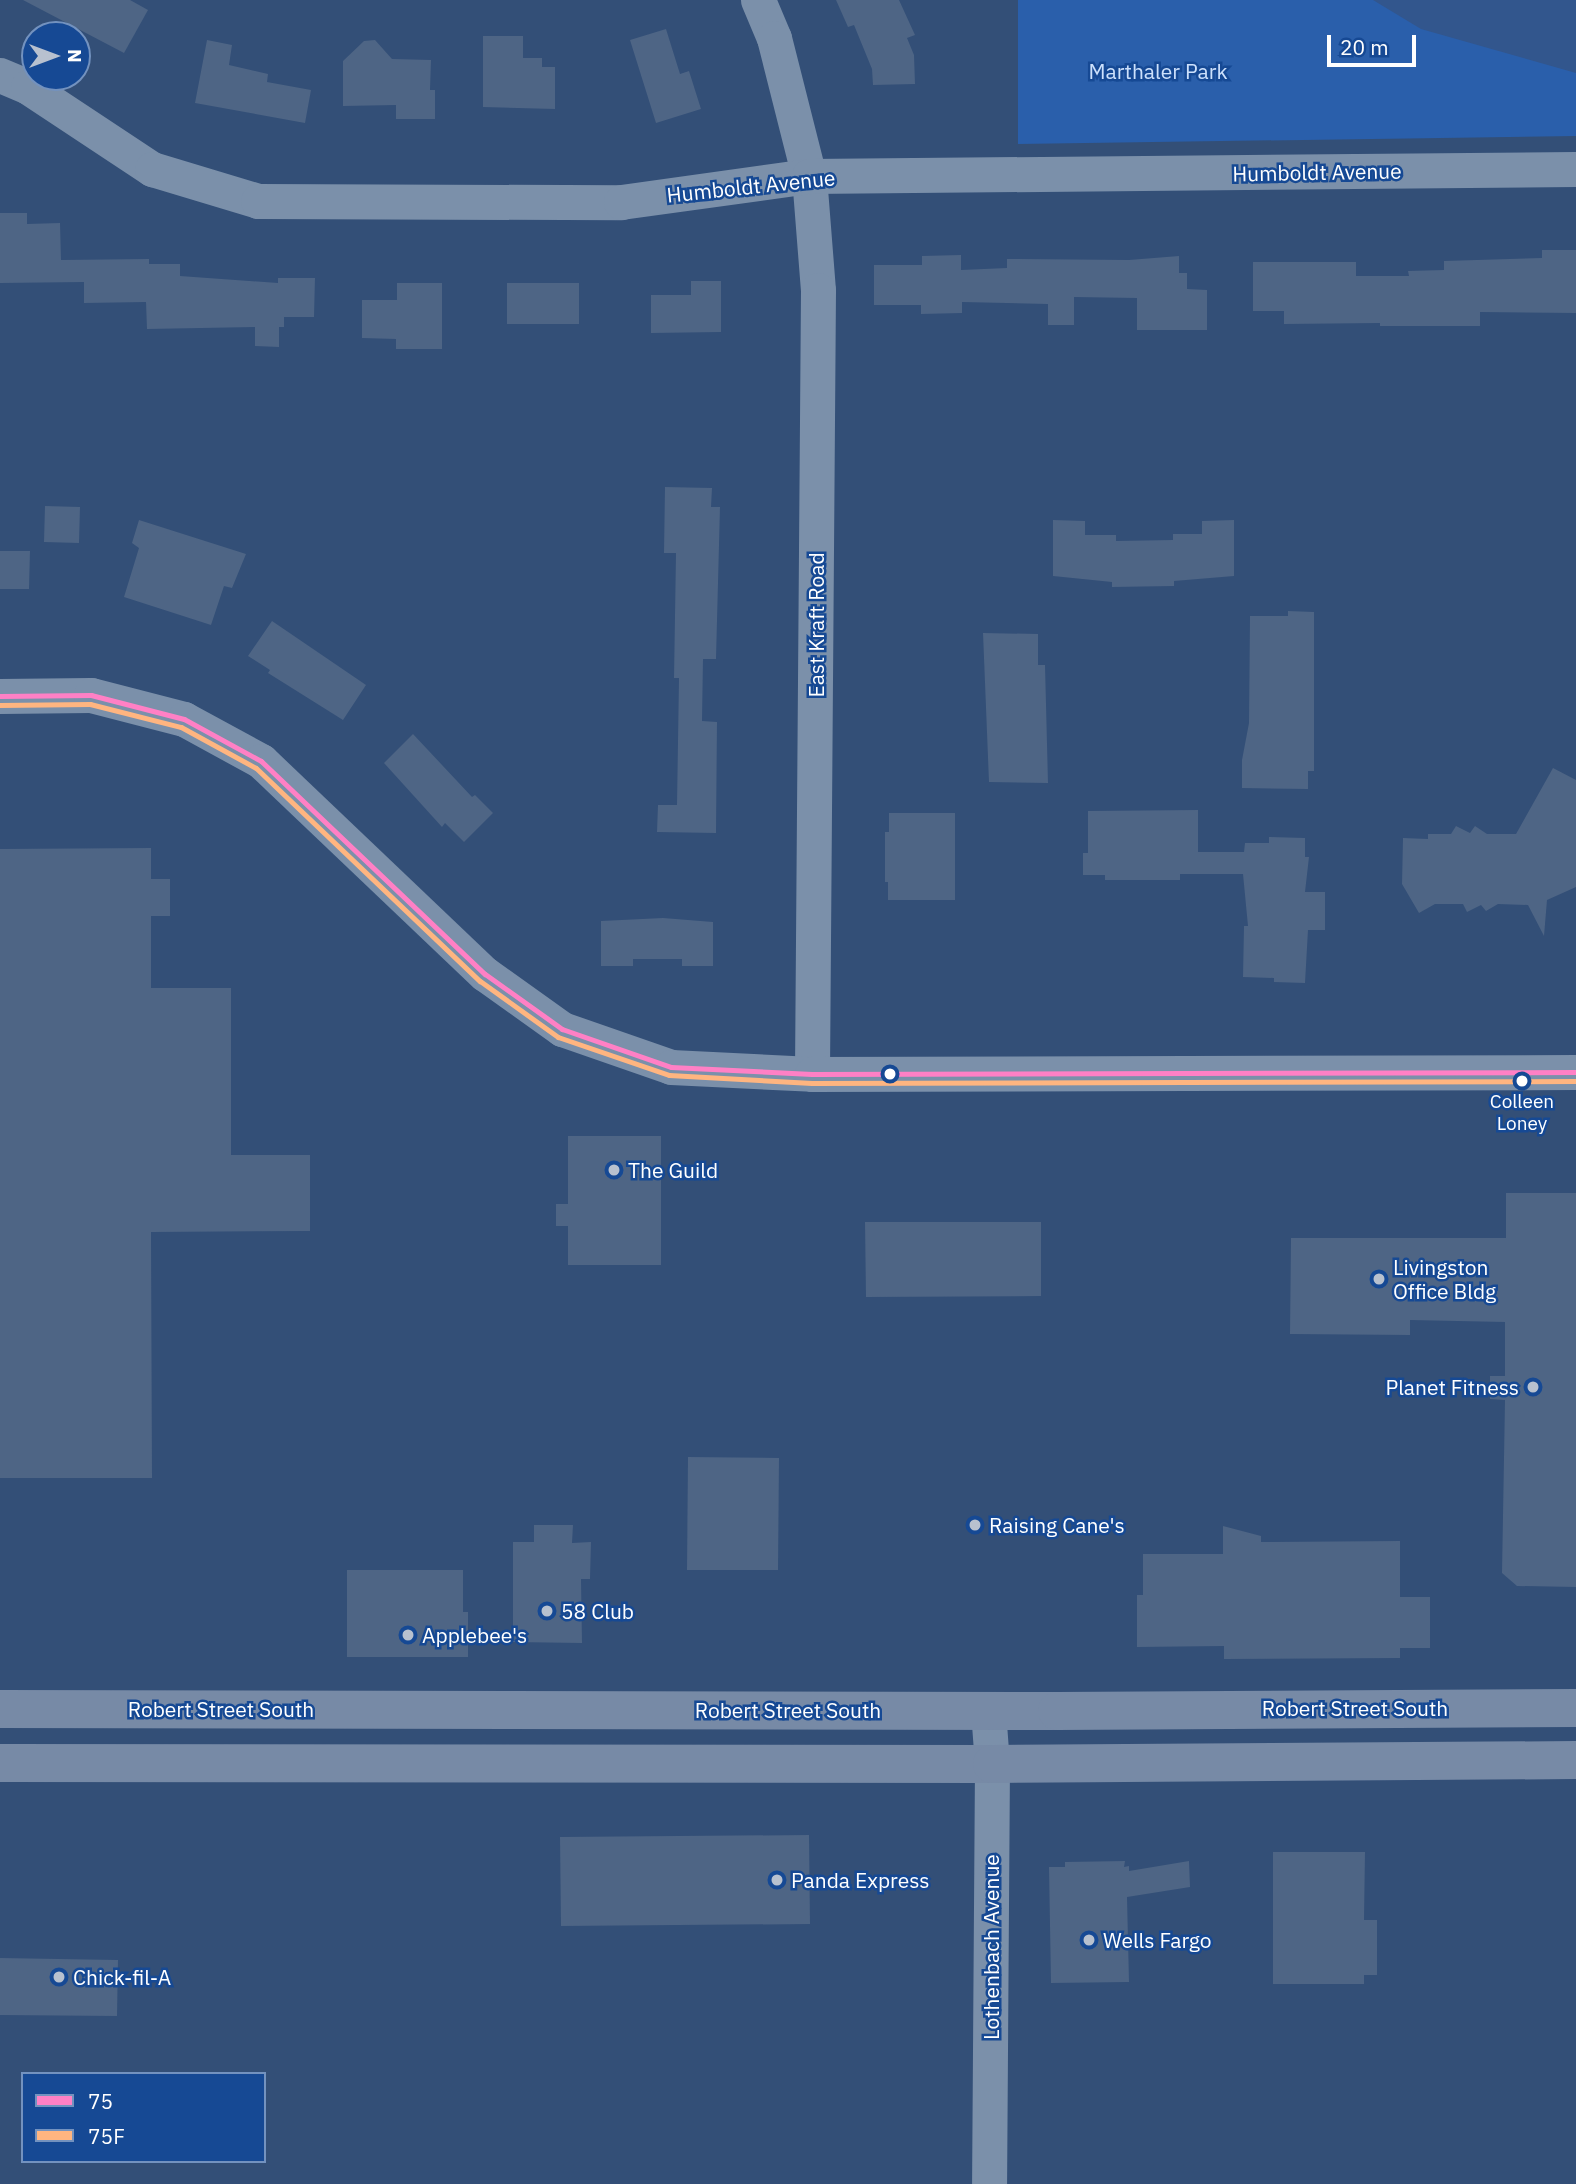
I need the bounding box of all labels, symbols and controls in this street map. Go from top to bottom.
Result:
north arrow [21,21,91,91]
scale bar [1331,21,1420,65]
text: 20 m [1340,33,1389,61]
text: N [63,49,87,63]
park label: Marthaler Park [1089,58,1227,84]
street label: Humboldt Avenue [1232,158,1402,186]
street label: Humboldt Avenue [665,165,837,207]
street label: East Kraft Road [803,552,829,698]
unlabelled marker [883,1067,897,1081]
marker: Colleen Loney [1515,1074,1529,1088]
place label: Colleen Loney [1490,1091,1554,1135]
place label: The Guild [628,1157,718,1183]
marker: The Guild [606,1162,622,1178]
place label: Livingston Office Bldg [1393,1254,1496,1304]
marker: Livingston Office Bldg [1371,1271,1387,1287]
place label: Planet Fitness [1385,1374,1519,1400]
marker: Planet Fitness [1525,1379,1541,1395]
place label: Raising Cane's [989,1512,1125,1538]
marker: Raising Cane's [967,1517,983,1533]
place label: 58 Club [561,1598,634,1624]
marker: 58 Club [539,1603,555,1619]
place label: Applebee's [422,1622,527,1648]
marker: Applebee's [400,1627,416,1643]
street label: Robert Street South [1262,1695,1448,1721]
street label: Robert Street South [128,1696,314,1722]
street label: Robert Street South [695,1697,881,1723]
street label: Lothenbach Avenue [978,1854,1004,2040]
place label: Panda Express [791,1867,930,1893]
marker: Panda Express [769,1872,785,1888]
place label: Wells Fargo [1103,1927,1211,1953]
marker: Wells Fargo [1081,1932,1097,1948]
place label: Chick-fil-A [73,1964,171,1990]
marker: Chick-fil-A [51,1969,67,1985]
legend [21,2072,266,2163]
text: 75 [88,2087,113,2115]
text: 75F [88,2122,125,2150]

